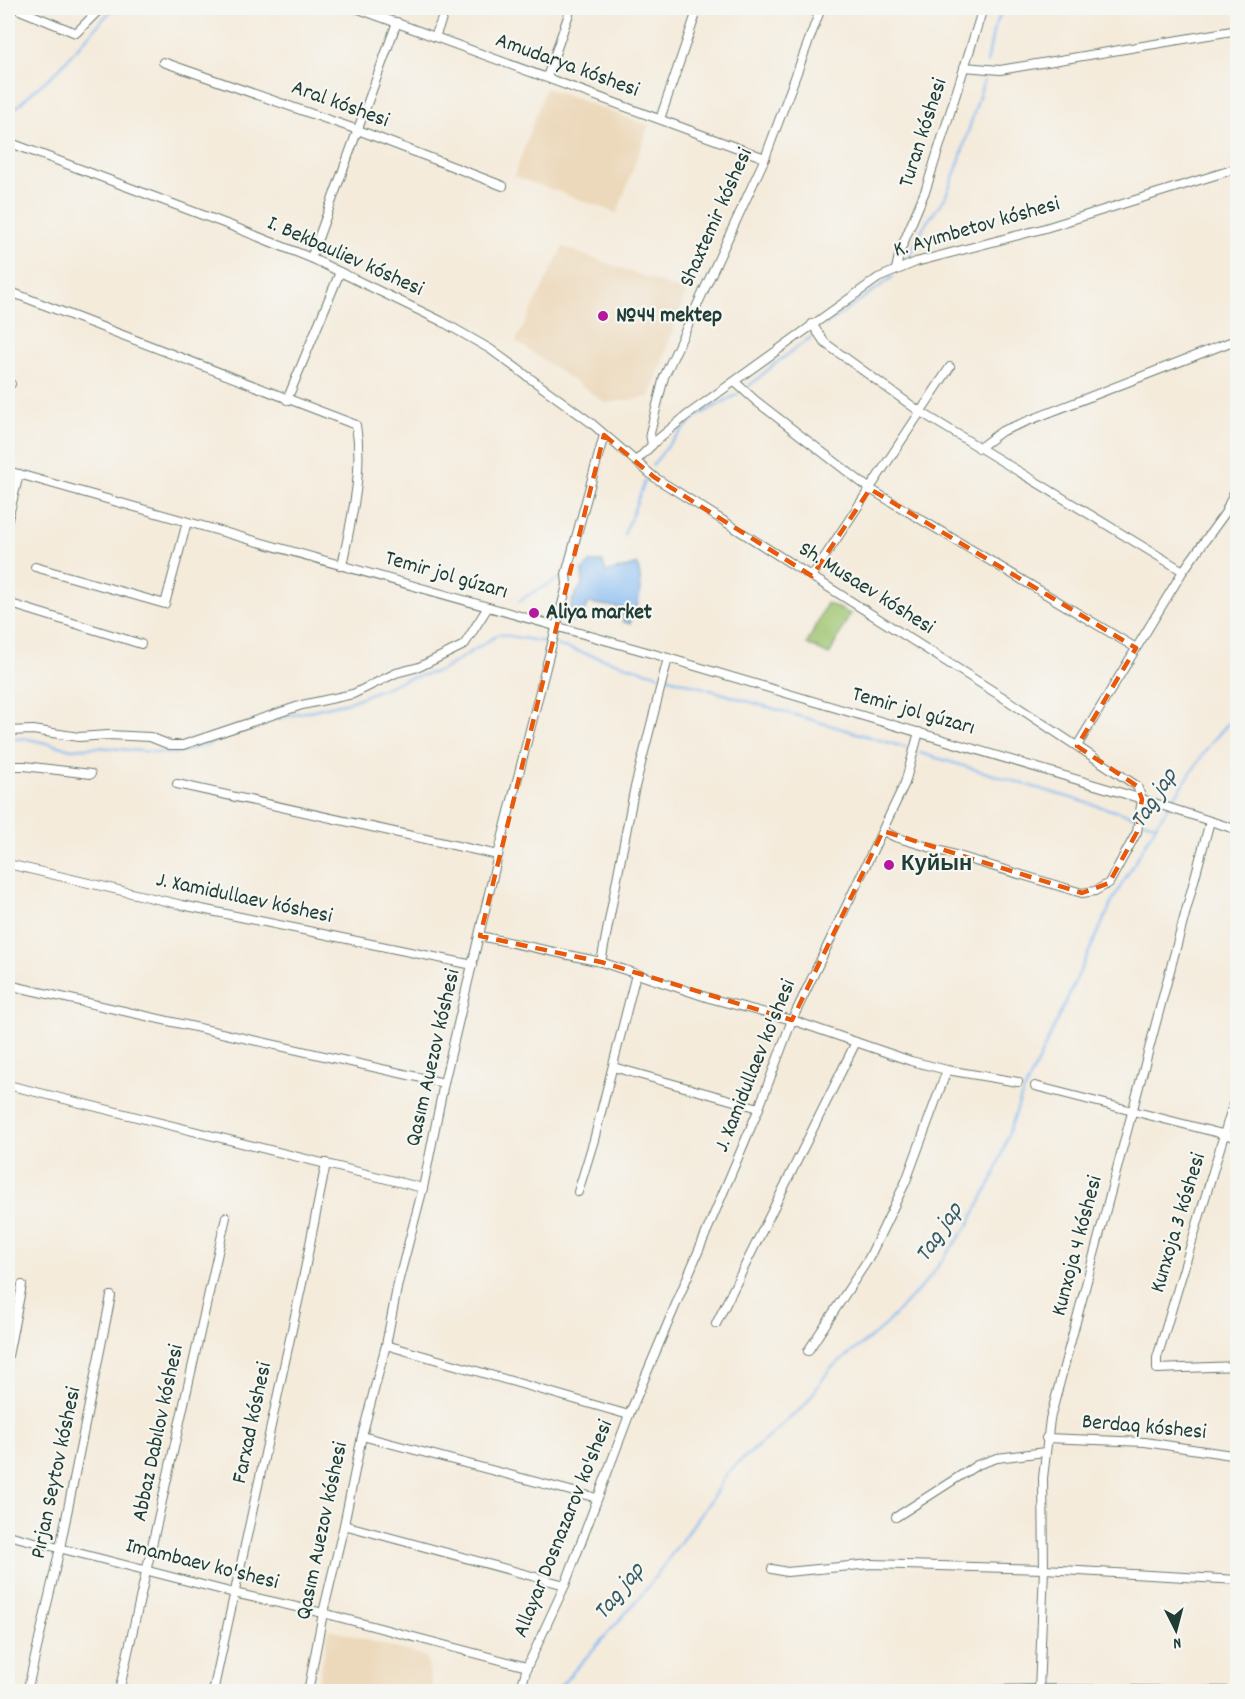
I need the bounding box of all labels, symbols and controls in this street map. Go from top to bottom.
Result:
street label: Amudarya kóshesi [491,26,643,106]
street label: Aral kóshesi [287,73,393,137]
street label: Turan kóshesi [892,74,956,192]
street label: Shaxtemir kóshesi [672,143,762,293]
street label: K. Ayımbetov kóshesi [890,189,1064,267]
street label: I. Bekbauliev kóshesi [262,209,428,305]
place label: №44 mektep [615,301,722,332]
marker: №44 mektep [596,309,610,323]
street label: Sh. Musaev kóshesi [792,535,940,643]
street label: Temir jol gúzarı [381,544,511,608]
place label: Aliya market [546,598,653,629]
marker: Aliya market [527,606,541,620]
street label: Temir jol gúzarı [848,680,978,744]
water label: Tag jap [1123,762,1188,836]
place label: Куйын [901,850,972,881]
marker: Куйын [882,858,896,872]
street label: J. Xamidullaev kóshesi [153,865,335,933]
street label: Qasım Auezov kóshesi [399,966,469,1150]
street label: J. Xamidullaev ko'shesi [707,975,805,1157]
street label: Kunxoja 3 kóshesi [1143,1149,1215,1297]
street label: Kunxoja 4 kóshesi [1044,1172,1112,1320]
water label: Tag jap [908,1196,973,1270]
street label: Abbaz Dabılov kóshesi [125,1342,193,1524]
street label: Farxad kóshesi [225,1359,281,1487]
street label: Pırjan Seytov kóshesi [24,1384,90,1562]
street label: Berdaq kóshesi [1080,1407,1208,1449]
street label: Allayar Dosnazarov ko'shesi [506,1415,622,1643]
street label: Qasım Auezov kóshesi [289,1439,357,1623]
street label: Imambaev ko'shesi [122,1531,282,1599]
water label: Tag jap [586,1555,654,1628]
north arrow [1146,1600,1206,1660]
text: N [1172,1631,1182,1654]

